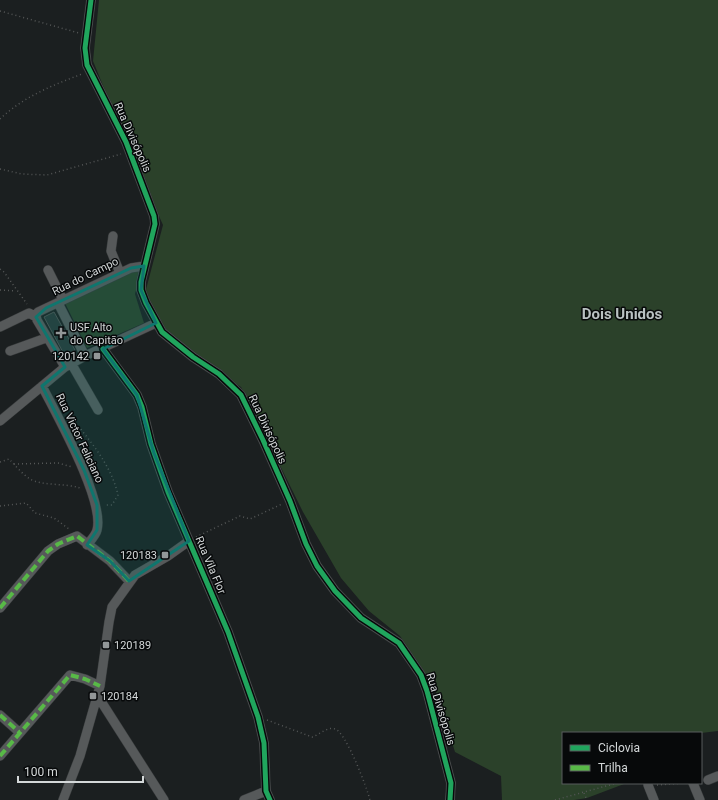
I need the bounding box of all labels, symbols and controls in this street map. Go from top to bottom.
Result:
street label: Rua Divisópolis [111,100,154,174]
street label: Rua do Campo [50,255,120,298]
district label: Dois Unidos [582,305,663,323]
place label: USF Alto do Capitão [70,321,123,347]
marker: USF Alto do Capitão [55,327,67,339]
place label: 120142 [52,350,89,363]
marker: 120142 [92,351,102,361]
street label: Rua Victor Feliciano [53,391,106,485]
street label: Rua Divisópolis [246,393,289,466]
street label: Rua Vila Flor [193,534,229,596]
place label: 120183 [120,549,157,562]
marker: 120183 [160,550,170,560]
place label: 120189 [114,639,151,652]
marker: 120189 [101,640,111,650]
street label: Rua Divisópolis [423,671,458,747]
place label: 120184 [101,690,138,703]
marker: 120184 [88,691,98,701]
legend [562,732,702,784]
text: Ciclovia [598,741,640,755]
scale bar [18,758,143,784]
text: Trilha [598,761,628,775]
text: 100 m [24,765,58,779]

